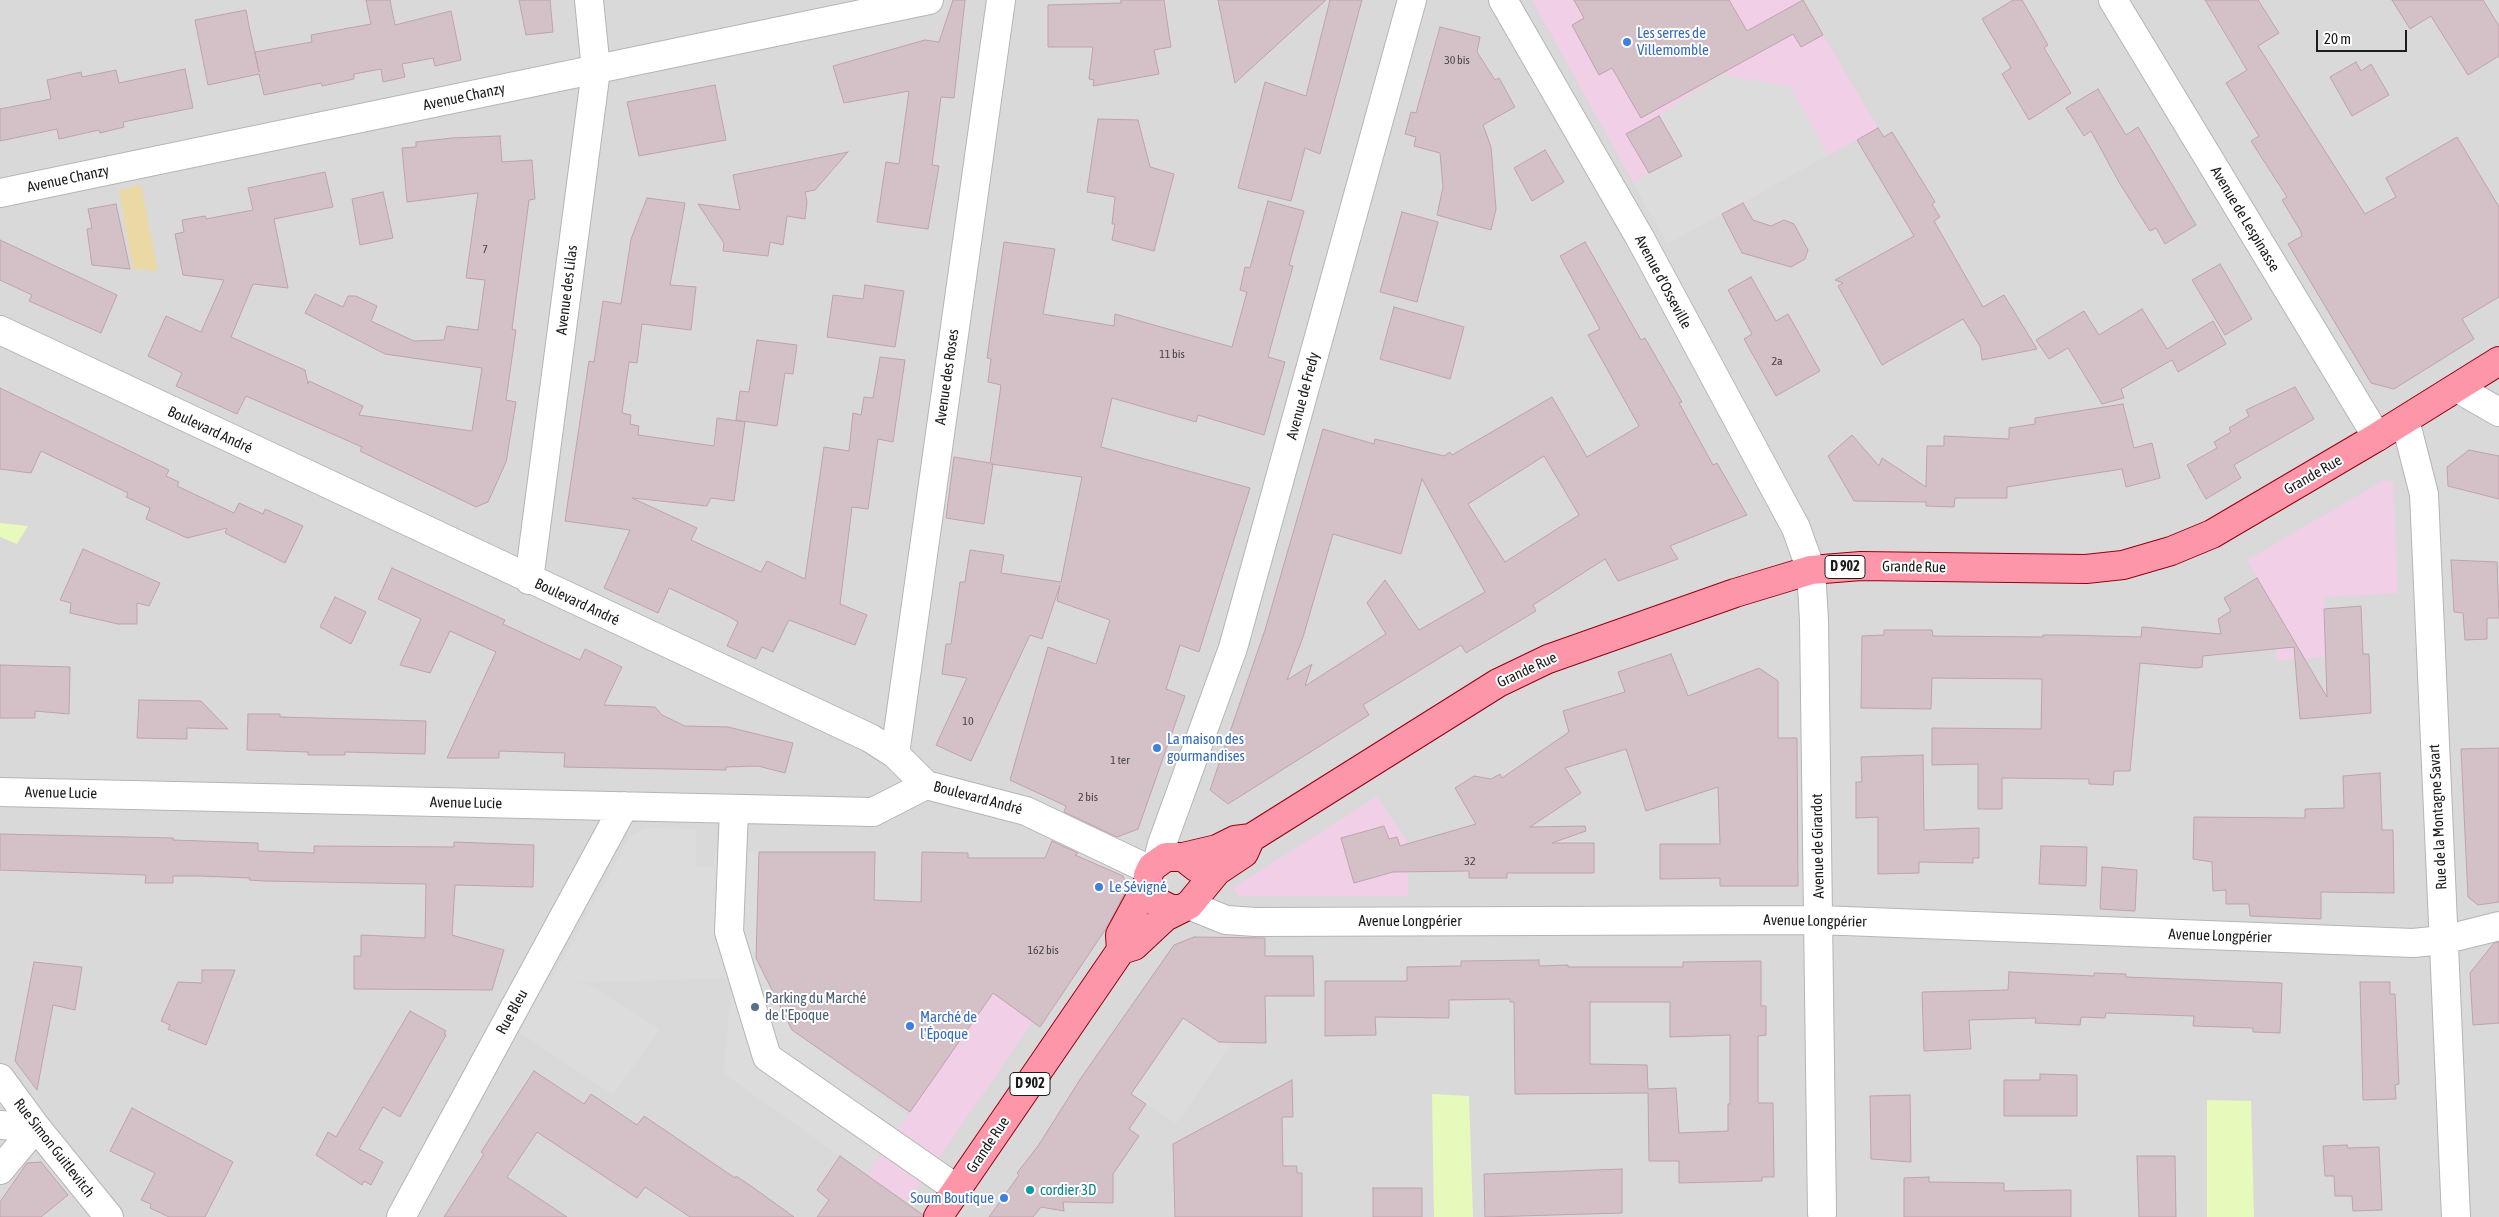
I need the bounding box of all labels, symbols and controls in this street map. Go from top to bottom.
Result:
scale bar [2319,20,2410,52]
place label: Les serres de Villemomble [1637,24,1709,59]
text: 20 m [2324,30,2351,47]
marker: Les serres de Villemomble [1621,36,1633,48]
house number: 30 bis [1444,53,1470,67]
street label: Avenue Chanzy [421,80,507,114]
street label: Avenue Chanzy [25,162,111,196]
street label: Avenue de Lespinasse [2206,163,2284,275]
street label: Avenue d'Osseville [1631,232,1695,332]
house number: 7 [482,242,488,256]
street label: Avenue des Lilas [553,244,581,336]
street label: Avenue des Roses [931,328,963,426]
house number: 11 bis [1159,347,1185,361]
street label: Avenue de Fredy [1283,350,1323,442]
house number: 2a [1771,354,1783,368]
street label: Boulevard André [165,403,255,457]
street label: Grande Rue [2281,451,2345,499]
road number: D 902 [1825,556,1865,578]
street label: Grande Rue [1882,557,1946,577]
street label: Boulevard André [532,575,622,629]
street label: Grande Rue [1494,648,1560,692]
house number: 10 [962,714,974,728]
place label: La maison des gourmandises [1167,730,1245,765]
marker: La maison des gourmandises [1151,742,1163,754]
street label: Rue de la Montagne Savart [2425,744,2451,890]
house number: 1 ter [1110,753,1130,767]
street label: Boulevard André [932,777,1024,819]
street label: Avenue Lucie [25,783,97,803]
house number: 2 bis [1078,790,1098,804]
street label: Avenue Lucie [430,793,502,813]
street label: Avenue de Girardot [1808,793,1828,899]
house number: 32 [1464,854,1476,868]
place label: Le Sévigné [1109,878,1167,896]
marker: Le Sévigné [1093,881,1105,893]
street label: Avenue Longpérier [1763,911,1867,931]
street label: Avenue Longpérier [1358,912,1462,930]
street label: Avenue Longpérier [2168,925,2272,947]
house number: 162 bis [1027,943,1059,957]
street label: Rue Bleu [492,986,532,1038]
place label: Parking du Marché de l'Epoque [765,989,866,1024]
marker: Parking du Marché de l'Epoque [749,1001,761,1013]
place label: Marché de l'Époque [920,1008,977,1043]
marker: Marché de l'Époque [904,1020,916,1032]
road number: D 902 [1010,1072,1050,1096]
street label: Rue Simon Guitlevitch [10,1095,98,1201]
street label: Grande Rue [963,1113,1013,1177]
place label: cordier 3D [1040,1181,1096,1199]
marker: cordier 3D [1024,1184,1036,1196]
place label: Soum Boutique [910,1189,994,1207]
marker: Soum Boutique [998,1192,1010,1204]

